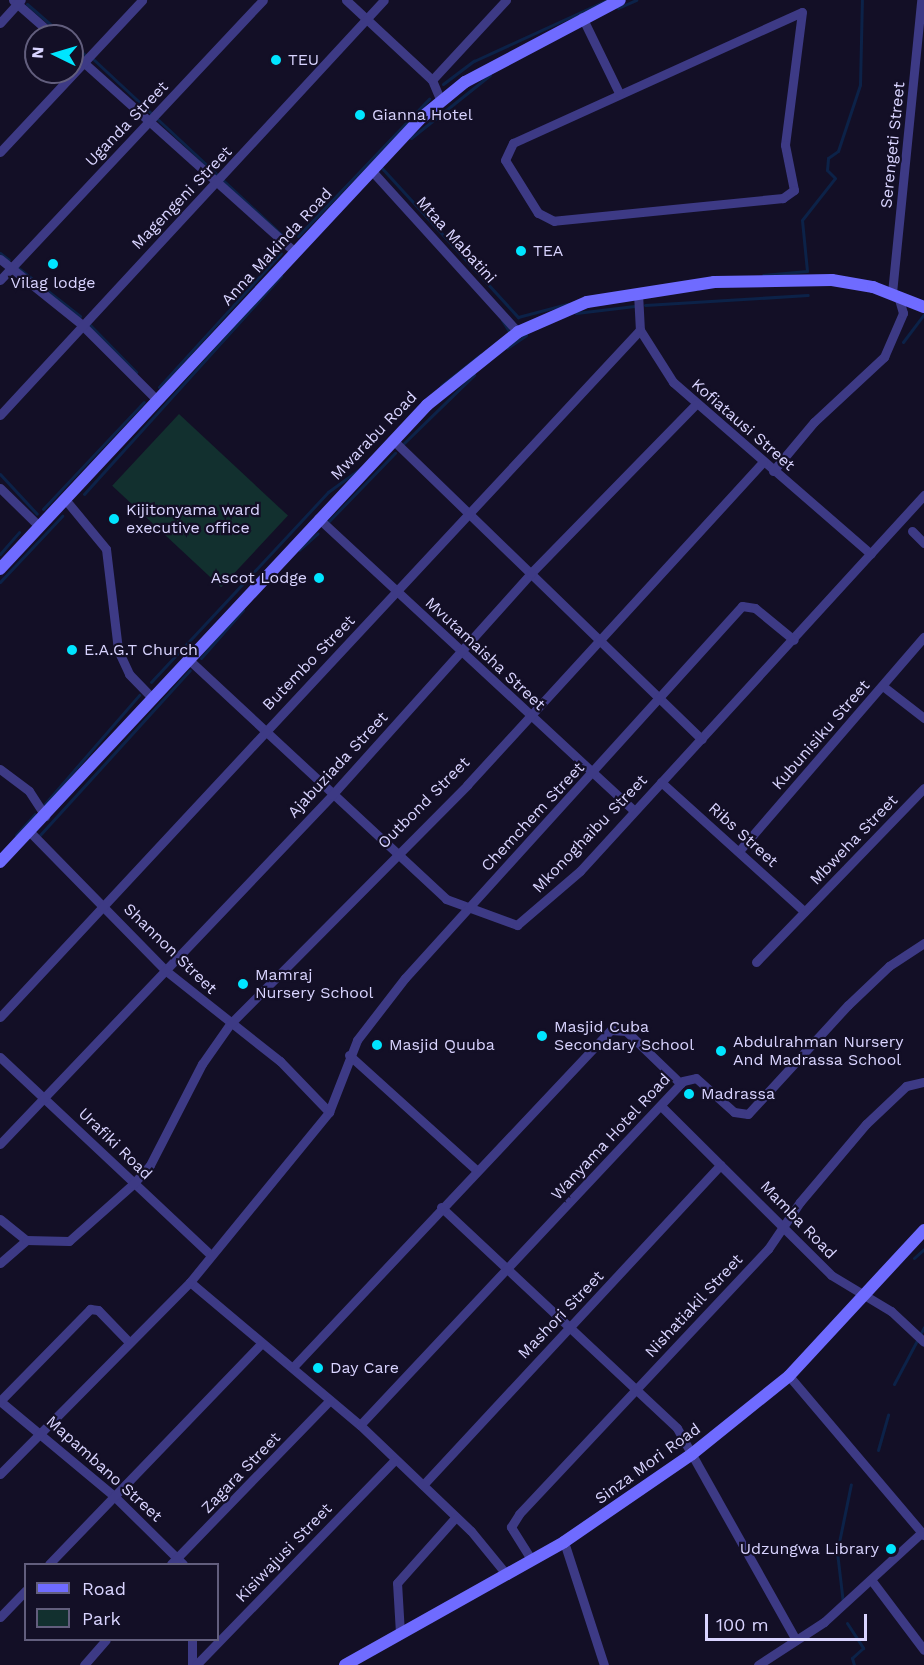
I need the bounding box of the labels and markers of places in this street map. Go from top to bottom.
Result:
place label: TEU [288,50,319,70]
marker: TEU [269,53,283,67]
place label: Gianna Hotel [372,105,473,125]
marker: Gianna Hotel [353,108,367,122]
place label: TEA [533,241,563,261]
marker: TEA [514,244,528,258]
marker: Vilag lodge [46,257,60,271]
place label: Vilag lodge [11,273,95,293]
place label: Kijitonyama ward executive office [126,500,261,538]
marker: Kijitonyama ward executive office [107,512,121,526]
place label: Ascot Lodge [211,568,307,588]
marker: Ascot Lodge [312,571,326,585]
place label: E.A.G.T Church [84,640,198,660]
marker: E.A.G.T Church [65,643,79,657]
place label: Mamraj Nursery School [255,965,374,1003]
marker: Mamraj Nursery School [236,977,250,991]
place label: Masjid Cuba Secondary School [554,1017,694,1055]
marker: Masjid Cuba Secondary School [535,1029,549,1043]
place label: Abdulrahman Nursery And Madrassa School [733,1032,903,1070]
place label: Masjid Quuba [389,1035,495,1055]
marker: Masjid Quuba [370,1038,384,1052]
marker: Abdulrahman Nursery And Madrassa School [714,1044,728,1058]
place label: Madrassa [701,1084,775,1104]
marker: Madrassa [682,1087,696,1101]
place label: Day Care [330,1358,399,1378]
marker: Day Care [311,1361,325,1375]
place label: Udzungwa Library [739,1539,879,1559]
marker: Udzungwa Library [884,1542,898,1556]

